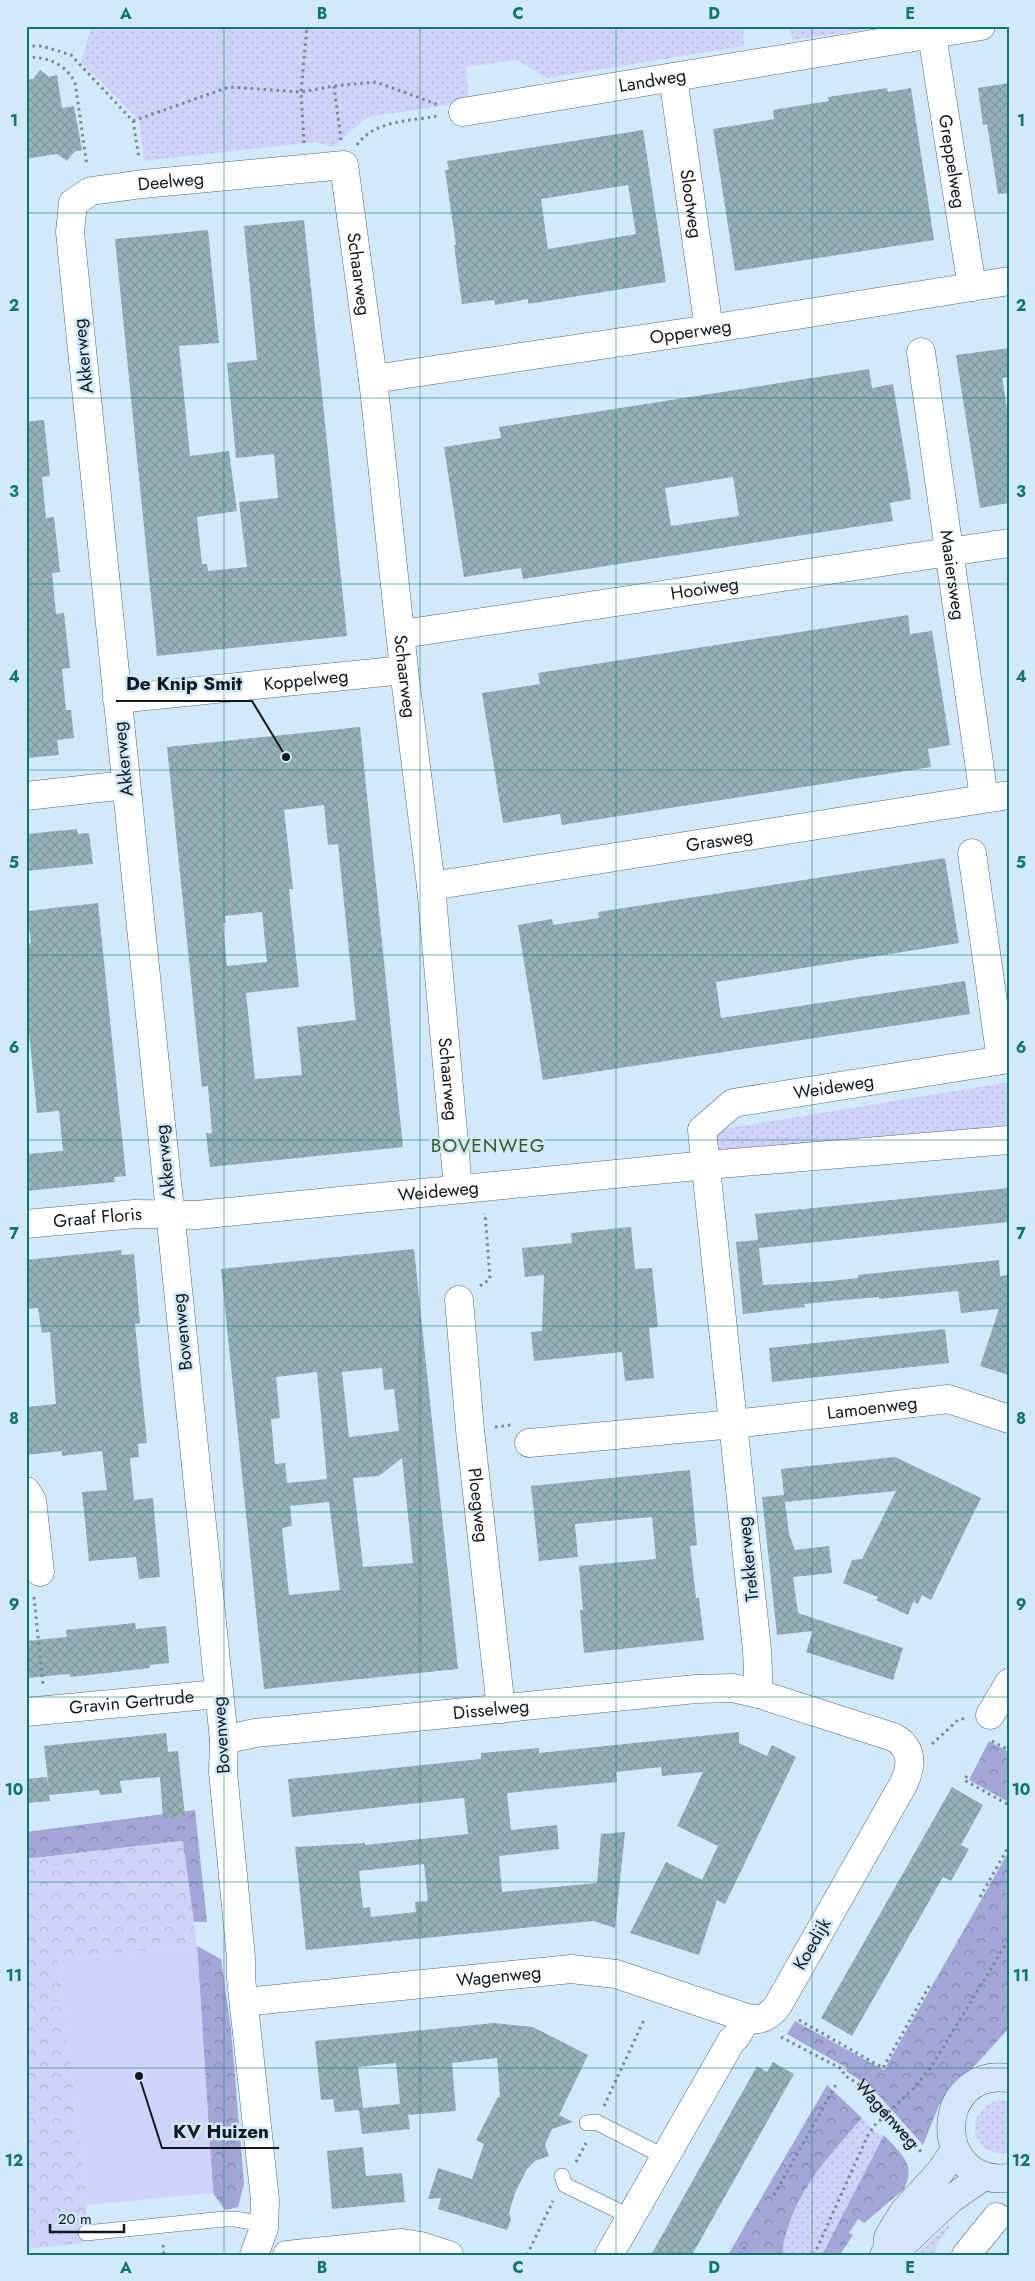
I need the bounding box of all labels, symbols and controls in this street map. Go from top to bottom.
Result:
text: A [119,2,132,25]
text: B [317,2,327,25]
text: C [512,2,524,25]
text: D [708,2,720,25]
text: E [905,2,915,25]
street label: Landweg [617,62,688,99]
text: 1 [10,109,18,132]
text: 1 [1017,109,1025,132]
street label: Greppelweg [932,113,972,210]
street label: Deelweg [136,165,205,197]
street label: Slootweg [673,167,709,240]
street label: Schaarweg [340,231,377,317]
text: 2 [9,294,19,317]
text: 2 [1016,294,1026,317]
street label: Opperweg [648,313,733,351]
street label: Akkerweg [66,317,100,395]
text: 3 [9,480,19,503]
text: 3 [1016,480,1026,503]
street label: Maaiersweg [933,528,972,622]
street label: Hooiweg [669,571,741,607]
street label: Schaarweg [387,633,423,719]
street label: Koppelweg [262,663,350,697]
text: 4 [8,665,20,688]
text: 4 [1015,665,1027,688]
callout: De Knip Smit [116,667,252,701]
text: De Knip Smit [126,670,242,697]
street label: Akkerweg [106,720,140,798]
street label: Grasweg [684,822,755,859]
text: 5 [9,851,19,874]
text: 5 [1016,851,1026,874]
text: 6 [9,1036,19,1059]
street label: Schaarweg [432,1036,465,1122]
text: 6 [1016,1036,1026,1059]
street label: Weideweg [792,1068,876,1106]
street label: Akkerweg [148,1123,182,1201]
district label: BOVENWEG [431,1132,545,1159]
street label: Weideweg [397,1174,480,1208]
street label: Graaf Floris [52,1201,142,1234]
text: 7 [9,1222,19,1245]
text: 7 [1016,1222,1026,1245]
street label: Bovenweg [165,1292,199,1372]
street label: Lamoenweg [826,1390,919,1426]
text: 8 [9,1407,19,1430]
text: 8 [1016,1407,1026,1430]
street label: Ploegweg [461,1466,495,1544]
street label: Trekkerweg [731,1515,765,1603]
text: 9 [9,1593,19,1616]
text: 9 [1016,1593,1026,1616]
street label: Gravin Gertrude [68,1683,195,1721]
street label: Disselweg [452,1693,530,1726]
street label: Bovenweg [205,1695,237,1775]
text: 10 [5,1778,23,1801]
text: 10 [1012,1778,1030,1801]
street label: Koedijk [787,1913,837,1975]
street label: Wagenweg [455,1959,542,1994]
text: 11 [6,1964,22,1987]
text: 11 [1013,1964,1029,1987]
street label: Wagenweg [849,2074,925,2154]
callout: KV Huizen [162,2114,279,2148]
text: KV Huizen [173,2118,269,2145]
text: 12 [5,2149,23,2172]
text: 12 [1012,2149,1030,2172]
scale bar [50,2201,124,2233]
text: 20 m [58,2208,92,2230]
text: A [119,2256,132,2279]
text: B [317,2256,327,2279]
text: C [512,2256,524,2279]
text: D [708,2256,720,2279]
text: E [905,2256,915,2279]

